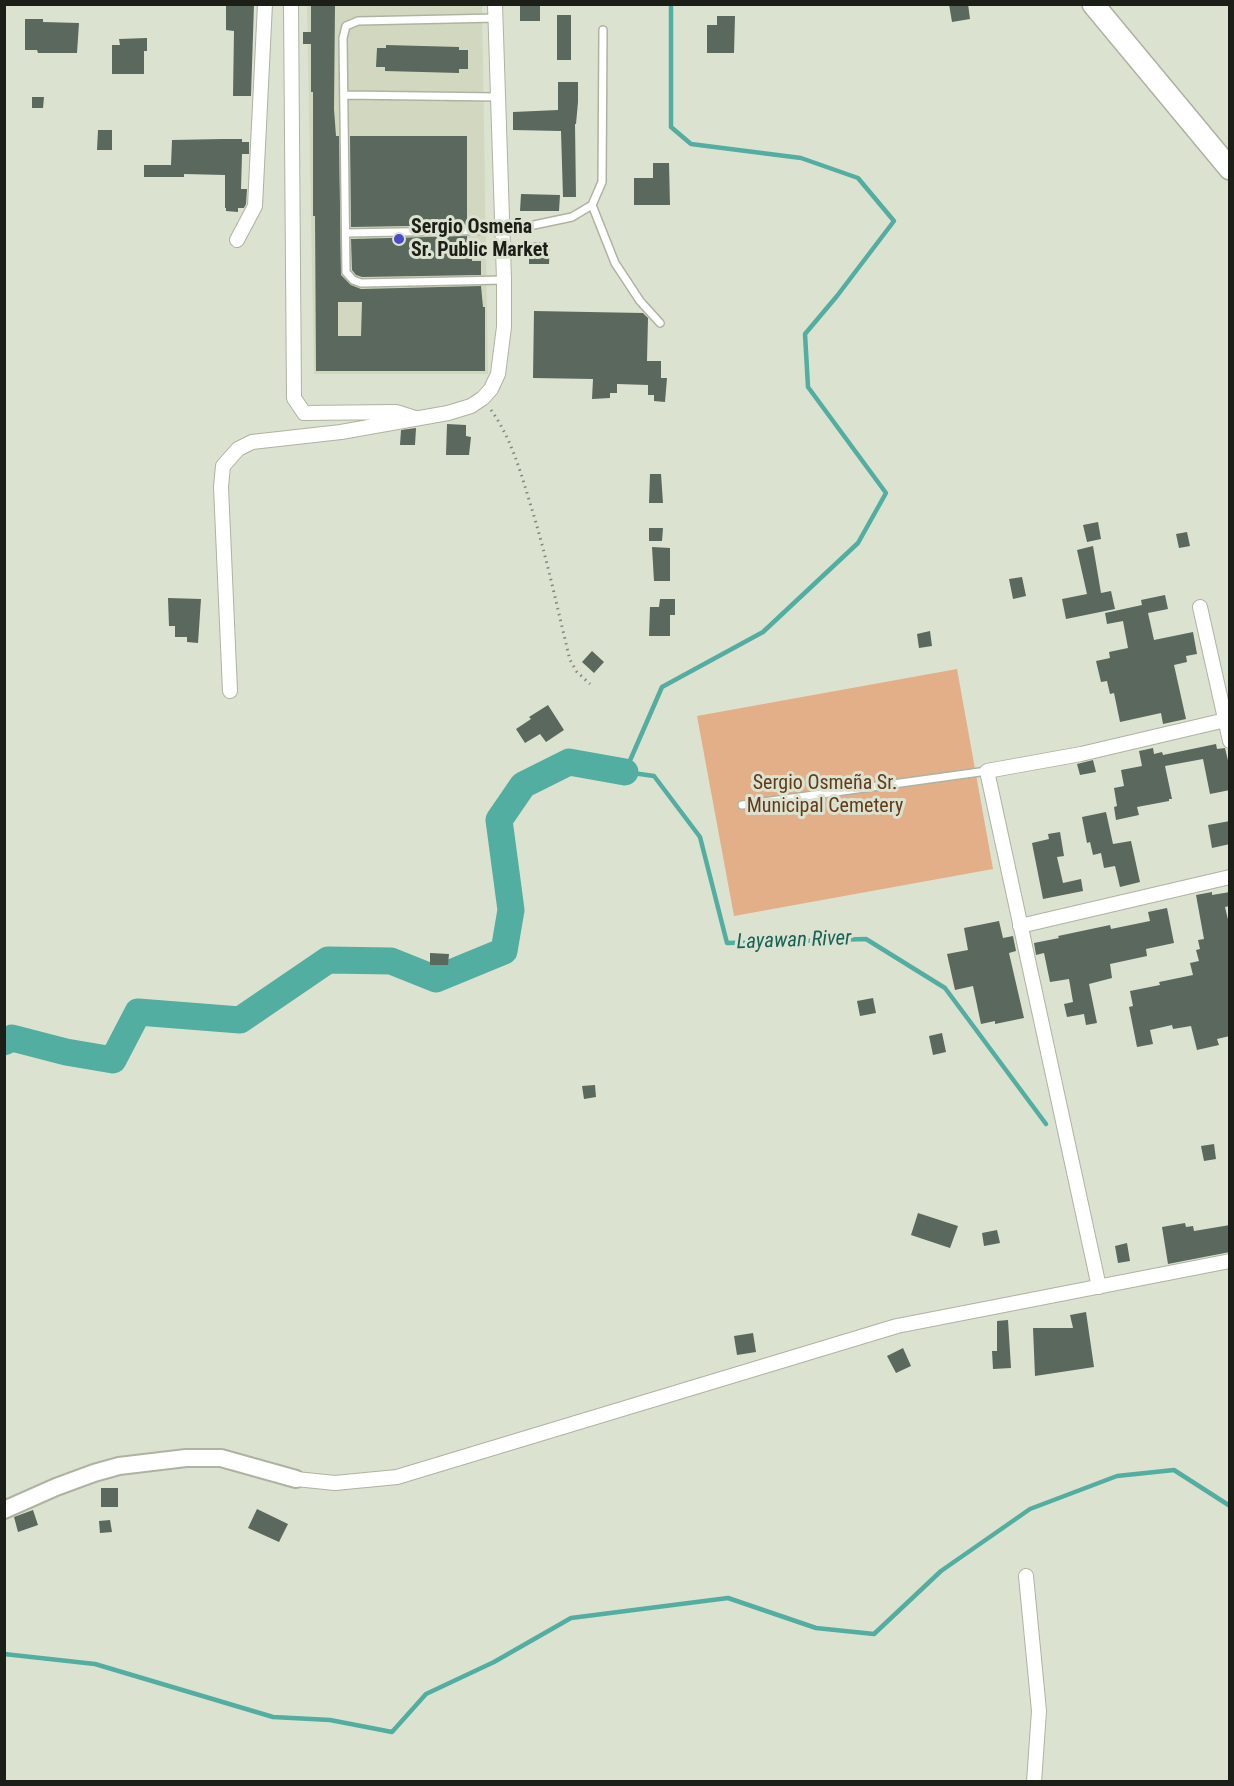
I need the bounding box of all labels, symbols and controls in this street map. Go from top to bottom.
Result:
place label: Sergio Osmeña Sr. Public Market [411,216,548,263]
marker: Sergio Osmeña Sr. Public Market [392,232,406,246]
park label: Sergio Osmeña Sr. Municipal Cemetery [747,772,903,819]
water label: Layawan River [736,926,852,956]

